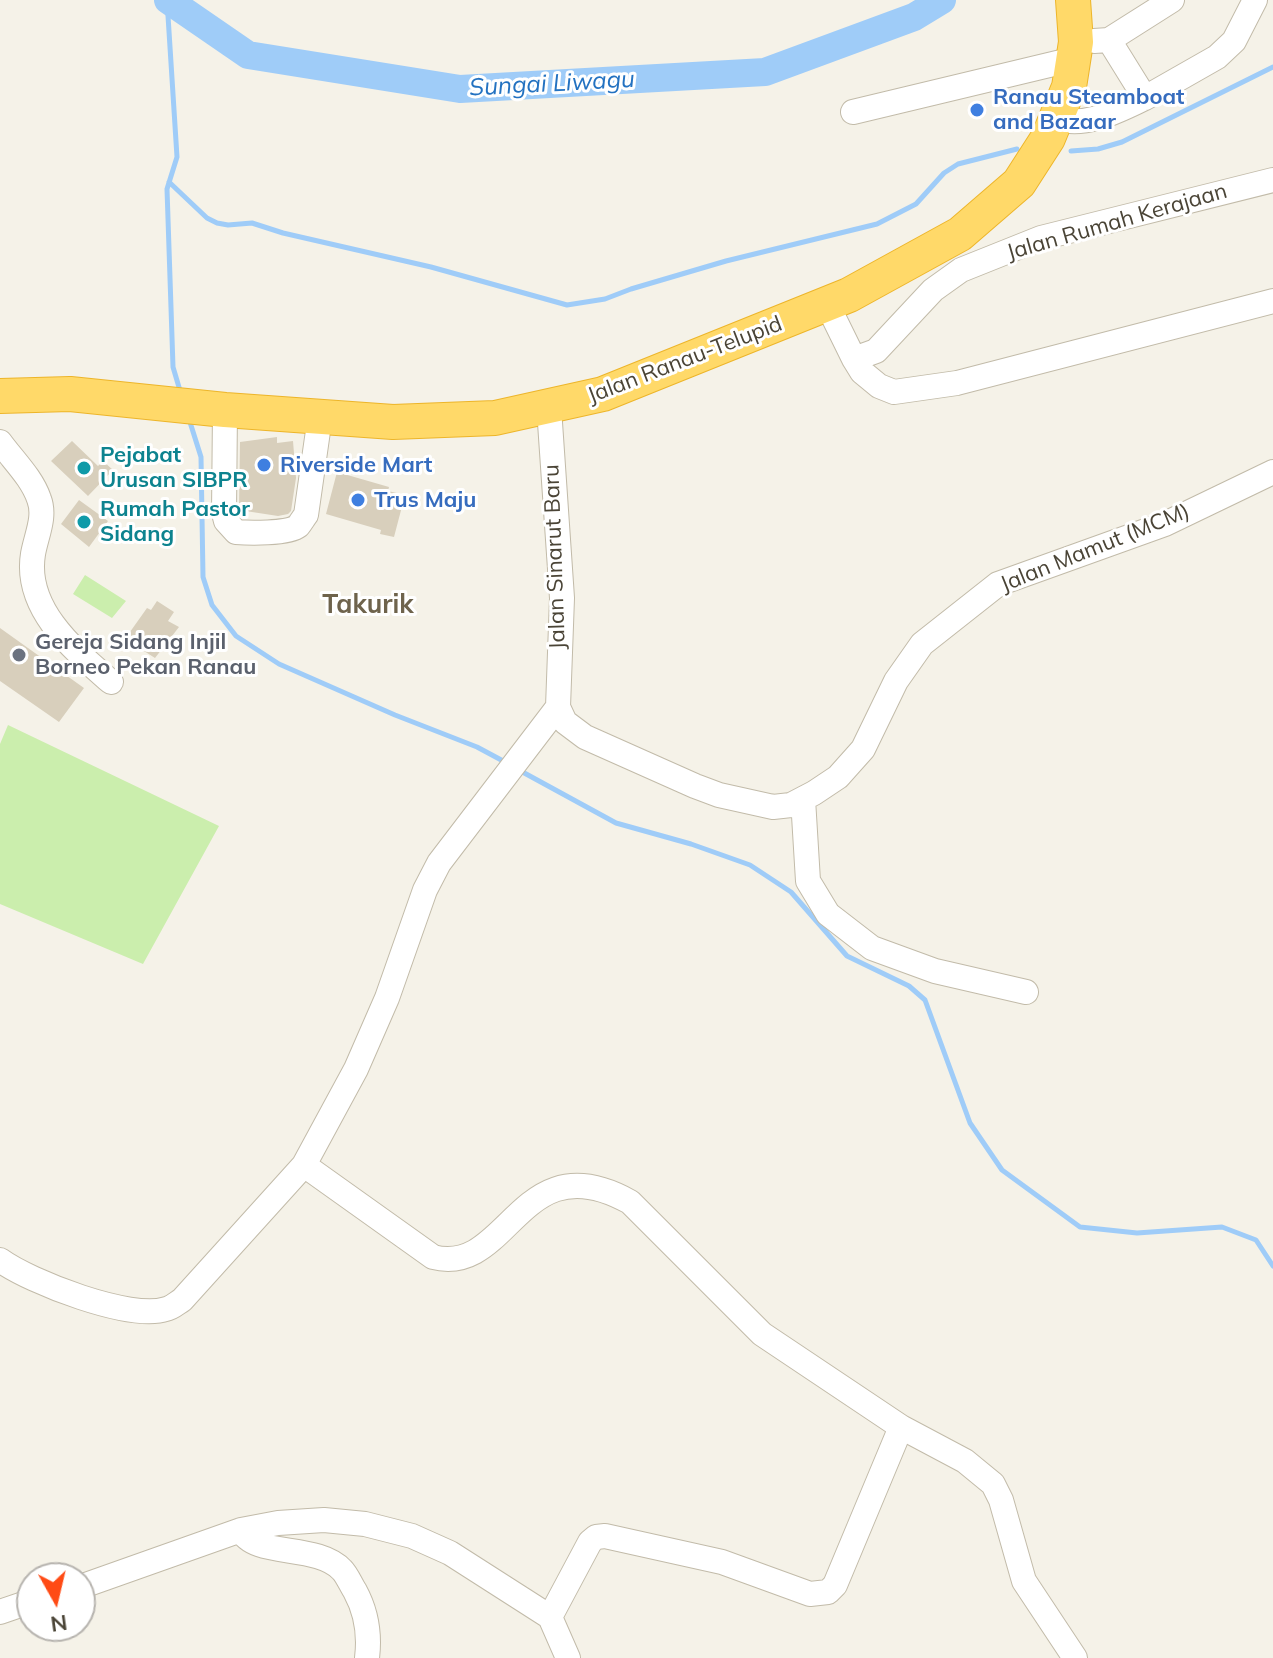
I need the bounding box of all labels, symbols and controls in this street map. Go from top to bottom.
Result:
water label: Sungai Liwagu [468,65,636,103]
place label: Ranau Steamboat and Bazaar [993,84,1184,136]
marker: Ranau Steamboat and Bazaar [968,101,986,119]
street label: Jalan Rumah Kerajaan [1004,178,1230,266]
street label: Jalan Ranau-Telupid [584,311,786,409]
place label: Pejabat Urusan SIBPR [100,442,248,494]
place label: Riverside Mart [280,452,432,478]
marker: Riverside Mart [255,456,273,474]
marker: Pejabat Urusan SIBPR [75,459,93,477]
street label: Jalan Sinarut Baru [539,464,571,650]
place label: Trus Maju [374,487,476,513]
marker: Trus Maju [349,491,367,509]
place label: Rumah Pastor Sidang [100,496,250,548]
street label: Jalan Mamut (MCM) [996,498,1194,598]
marker: Rumah Pastor Sidang [75,513,93,531]
district label: Takurik [322,589,414,621]
place label: Gereja Sidang Injil Borneo Pekan Ranau [35,629,256,680]
marker: Gereja Sidang Injil Borneo Pekan Ranau [10,646,28,664]
north arrow [16,1562,96,1642]
text: N [49,1609,69,1639]

